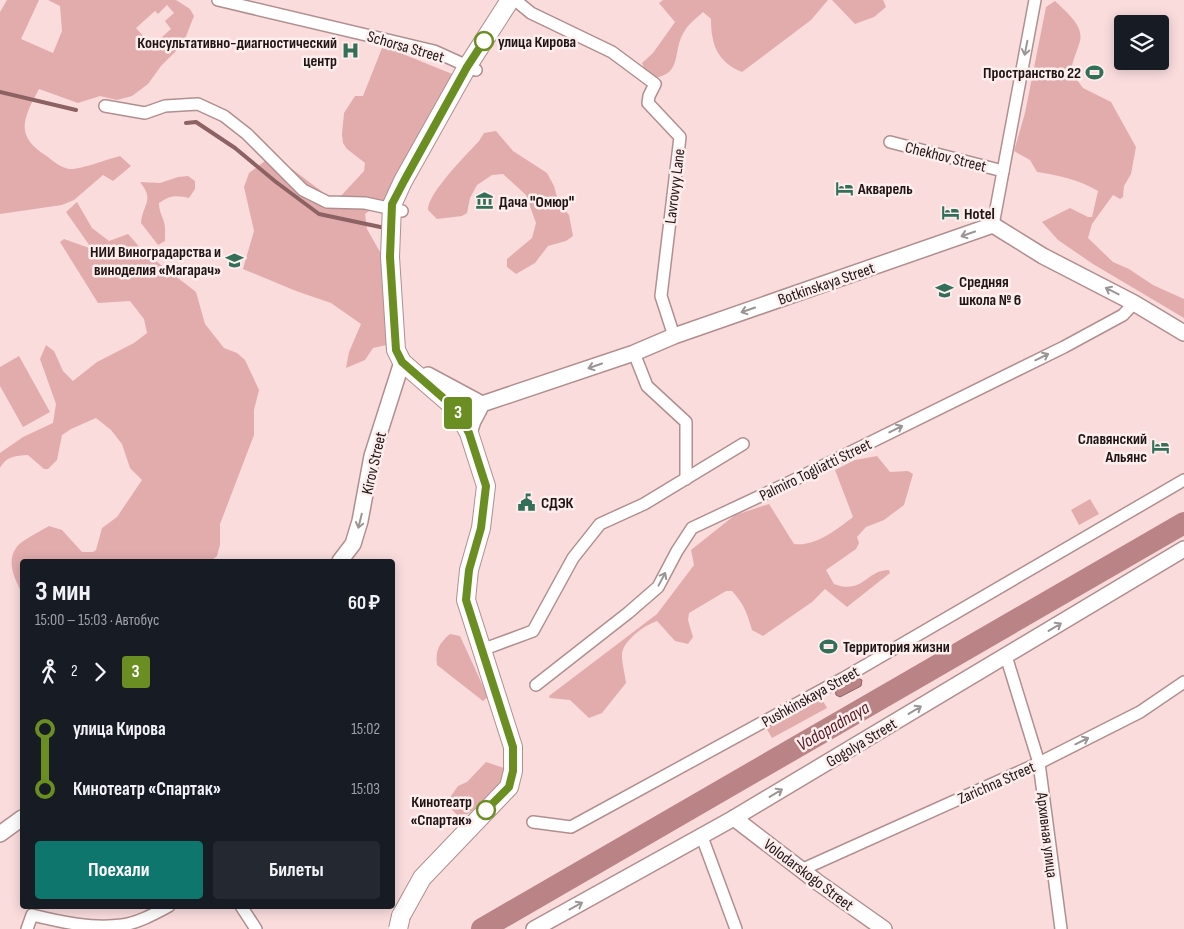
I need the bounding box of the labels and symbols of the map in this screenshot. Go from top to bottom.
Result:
street label: Schorsa Street [365,27,446,68]
marker: улица Кирова [474,31,494,51]
place label: улица Кирова [498,33,576,52]
place label: Консультативно-диагностический центр [137,34,337,71]
one-way arrow [1021,40,1031,56]
hospital icon: Консультативно-диагностический центр [341,41,361,61]
sports icon: Пространство 22 [1085,62,1105,82]
place label: Пространство 22 [983,64,1081,83]
street label: Chekhov Street [903,138,988,177]
street label: Lavrovyy Lane [661,148,690,225]
hotel icon: Акварель [834,178,854,198]
place label: Акварель [857,180,913,199]
museum icon: Дача "Омюр" [475,191,495,211]
place label: Дача "Омюр" [499,193,574,212]
hotel icon: Hotel [940,203,960,223]
place label: Hotel [964,205,995,224]
one-way arrow [960,230,976,239]
place label: НИИ Виноградарства и виноделия «Магарач» [90,243,221,280]
school or university icon: НИИ Виноградарства и виноделия «Магарач» [225,250,245,270]
street label: Botkinskaya Street [776,259,877,310]
place label: Средняя школа № 6 [959,273,1021,310]
school or university icon: Средняя школа № 6 [935,280,955,300]
one-way arrow [1104,286,1119,296]
one-way arrow [740,306,756,316]
one-way arrow [1034,352,1049,362]
one-way arrow [588,362,604,371]
line badge: 3 [442,397,474,429]
one-way arrow [888,424,903,433]
street label: Kirov Street [358,430,391,496]
place label: Славянский Альянс [1078,430,1147,467]
street label: Palmiro Togliatti Street [757,435,875,506]
hotel icon: Славянский Альянс [1151,437,1171,457]
public building icon: СДЭК [517,492,537,512]
place label: СДЭК [541,494,574,513]
one-way arrow [355,512,364,528]
one-way arrow [658,572,667,587]
one-way arrow [1047,621,1061,631]
sports icon: Территория жизни [819,636,839,656]
place label: Территория жизни [843,638,950,657]
street label: Pushkinskaya Street [759,663,863,732]
water label: Vodopadnaya [793,697,874,756]
one-way arrow [908,704,922,714]
street label: Gogolya Street [823,715,901,772]
one-way arrow [1074,736,1089,745]
street label: Zarichna Street [955,758,1038,809]
one-way arrow [769,788,783,798]
street label: Архивная улица [1032,790,1061,879]
place label: Кинотеатр «Спартак» [410,793,472,830]
marker: Кинотеатр «Спартак» [476,800,496,820]
street label: Volodarskogo Street [759,835,857,915]
one-way arrow [569,900,583,910]

